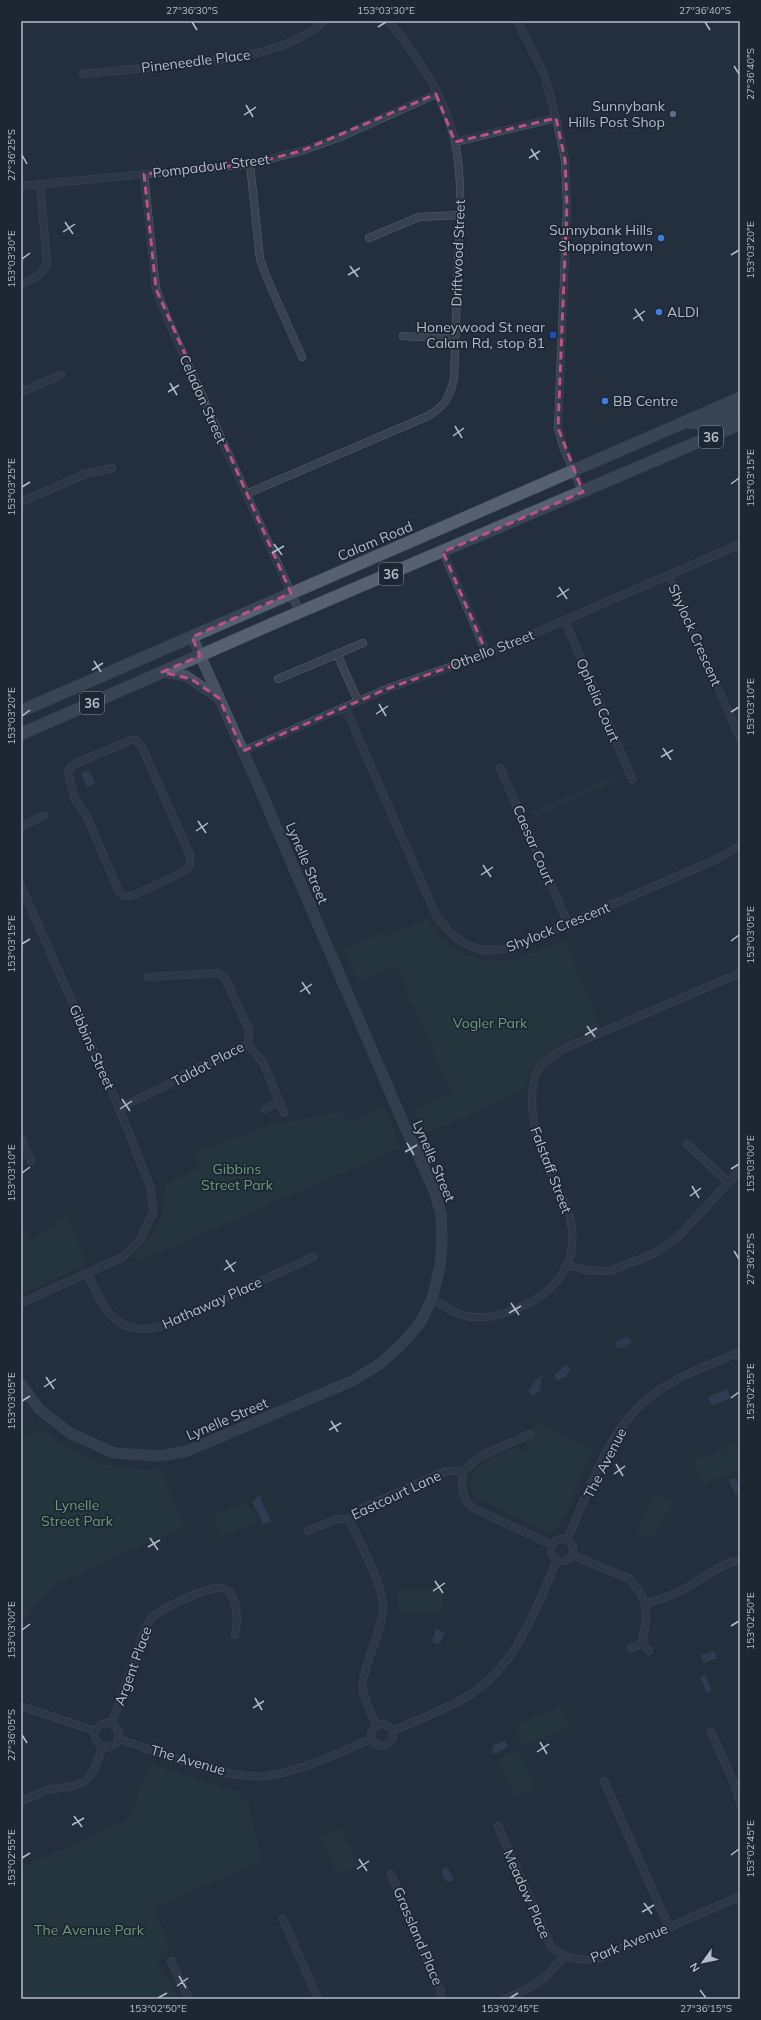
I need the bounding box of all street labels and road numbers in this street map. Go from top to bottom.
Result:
street label: Pineneedle Place [140,45,252,77]
street label: Pompadour Street [151,150,271,182]
street label: Driftwood Street [447,199,469,307]
street label: Celadon Street [175,352,231,446]
road number: 36 [699,426,723,448]
street label: Calam Road [335,517,415,565]
road number: 36 [379,563,403,585]
street label: Shylock Crescent [664,581,726,689]
street label: Othello Street [447,626,537,674]
street label: Ophelia Court [572,655,624,745]
road number: 36 [80,692,104,714]
street label: Caesar Court [509,802,559,888]
street label: Lynelle Street [282,819,332,907]
street label: Shylock Crescent [504,898,612,956]
street label: Gibbins Street [65,1002,119,1092]
street label: Taldot Place [169,1037,247,1091]
street label: Lynelle Street [409,1117,459,1205]
street label: Falstaff Street [526,1124,576,1216]
street label: Hathaway Place [159,1273,265,1333]
street label: Lynelle Street [183,1394,271,1444]
street label: The Avenue [580,1425,630,1501]
street label: Eastcourt Lane [348,1466,444,1524]
street label: Argent Place [110,1624,156,1708]
street label: The Avenue [149,1741,227,1779]
street label: Meadow Place [499,1847,555,1941]
street label: Grassland Place [389,1884,447,1988]
street label: Park Avenue [588,1919,670,1967]

